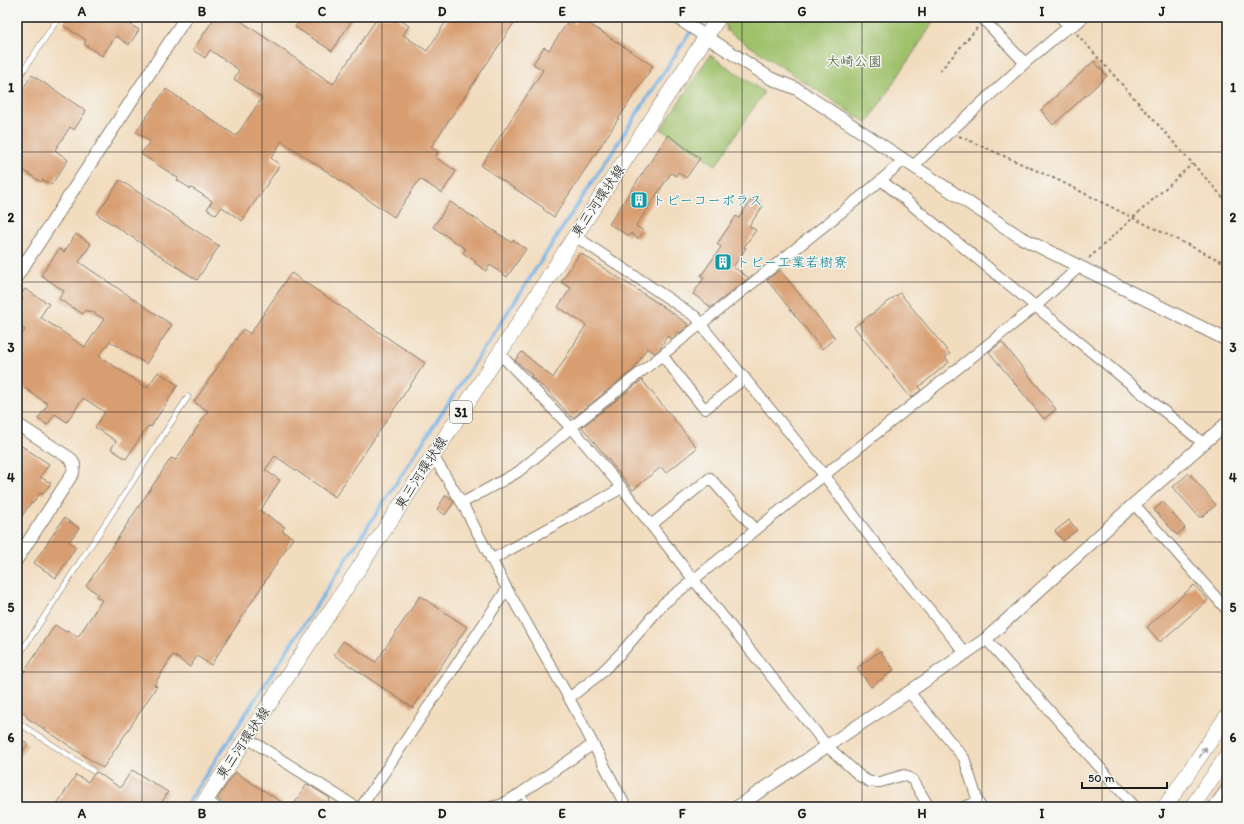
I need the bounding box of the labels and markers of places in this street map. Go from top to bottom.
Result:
building icon: トピーコーポラス [629,190,649,210]
place label: トピーコーポラス [652,192,763,209]
building icon: トピー工業若樹寮 [713,252,733,272]
place label: トピー工業若樹寮 [736,254,847,271]

